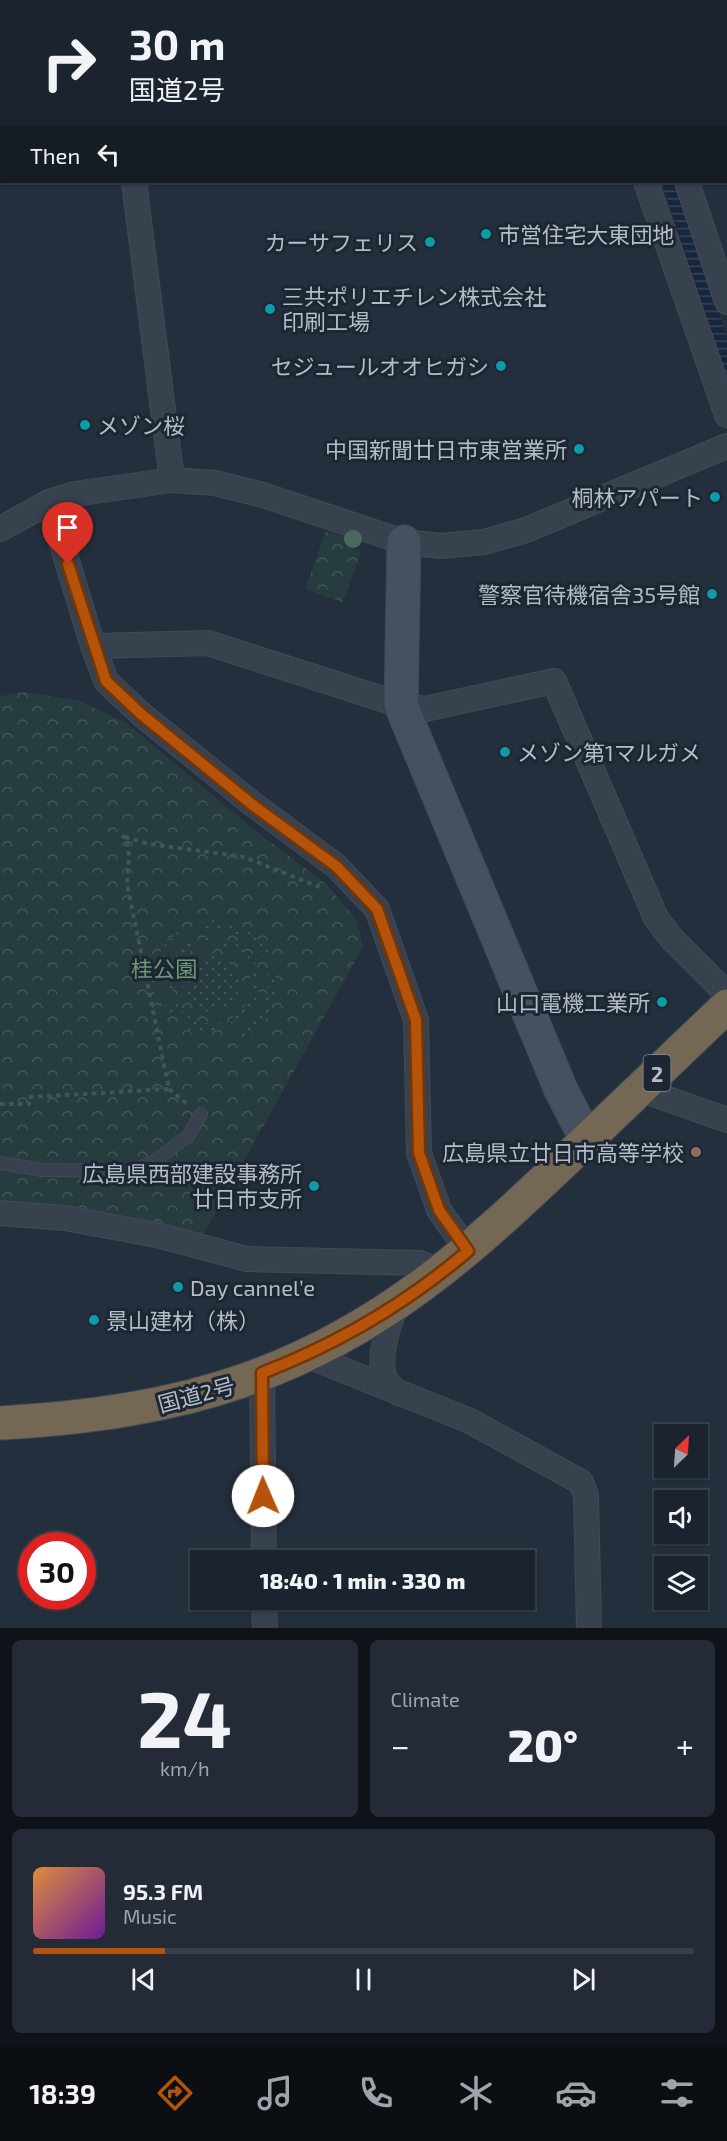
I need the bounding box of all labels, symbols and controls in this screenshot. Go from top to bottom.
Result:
text: 30 m [129,18,225,68]
icon: right [30,24,108,102]
text: 国道2号 [129,73,225,105]
icon: left [92,138,125,171]
text: Then [30,142,80,168]
place label: 市営住宅大東団地 [498,221,674,247]
marker: 市営住宅大東団地 [479,227,493,241]
place label: カーサフェリス [264,229,418,255]
marker: カーサフェリス [423,235,437,249]
place label: 三共ポリエチレン株式会社 印刷工場 [282,283,546,334]
marker: 三共ポリエチレン株式会社 印刷工場 [263,302,277,316]
place label: セジュールオオヒガシ [271,353,489,379]
marker: セジュールオオヒガシ [494,359,508,373]
place label: メゾン桜 [97,412,185,438]
marker: メゾン桜 [78,418,92,432]
place label: 中国新聞廿日市東営業所 [325,436,567,462]
marker: 中国新聞廿日市東営業所 [572,442,586,456]
place label: 桐林アパート [571,484,703,510]
marker: 桐林アパート [708,490,722,504]
pin [42,502,93,564]
icon: arrive [51,511,84,544]
place label: 警察官待機宿舎35号館 [478,581,700,607]
marker: 警察官待機宿舎35号館 [705,587,719,601]
place label: メゾン第1マルガメ [517,739,701,765]
marker: メゾン第1マルガメ [498,745,512,759]
park label: 桂公園 [131,955,197,981]
place label: 山口電機工業所 [496,989,650,1015]
marker: 山口電機工業所 [655,995,669,1009]
road number: 2 [644,1055,670,1091]
place label: 広島県立廿日市高等学校 [442,1139,684,1165]
marker: 広島県立廿日市高等学校 [689,1145,703,1159]
place label: 広島県西部建設事務所 廿日市支所 [82,1160,302,1211]
marker: 広島県西部建設事務所 廿日市支所 [307,1179,321,1193]
place label: Day cannel’e [190,1274,315,1300]
marker: Day cannel’e [171,1280,185,1294]
place label: 景山建材（株） [106,1307,260,1333]
marker: 景山建材（株） [87,1313,101,1327]
street label: 国道2号 [155,1371,237,1417]
north arrow [654,1424,708,1478]
map controls [654,1424,708,1610]
position arrow [231,1464,295,1528]
button: sound [654,1490,708,1544]
speed limit sign: 30 [18,1532,96,1610]
button: layers [654,1556,708,1610]
text: 18:40 · 1 min · 330 m [260,1567,465,1593]
text: 24 [137,1670,232,1764]
text: Climate [391,1687,460,1711]
text: 20° [507,1717,578,1771]
text: − [391,1725,410,1765]
text: + [676,1725,694,1765]
text: km/h [160,1756,210,1780]
text: 95.3 FM [123,1878,203,1904]
text: Music [123,1904,177,1928]
icon: previous [127,1963,160,1996]
icon: pause [347,1963,380,1996]
icon: next [567,1963,600,1996]
icon: directions [154,2072,196,2114]
icon: music [254,2072,296,2114]
icon: phone [355,2072,397,2114]
icon: climate [455,2072,497,2114]
icon: car [555,2072,597,2114]
icon: filters [656,2072,698,2114]
text: 18:39 [29,2077,96,2109]

